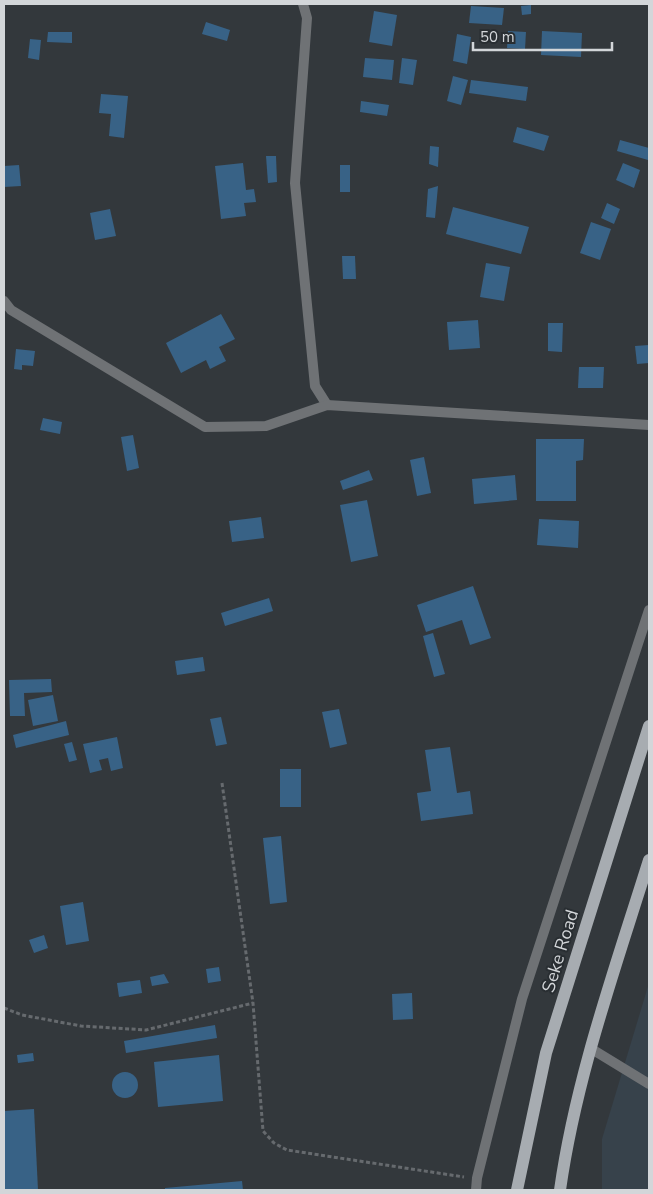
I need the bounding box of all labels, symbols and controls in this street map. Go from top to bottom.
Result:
scale bar [473,20,612,52]
text: 50 m [480,27,515,47]
street label: Seke Road [536,907,584,995]

